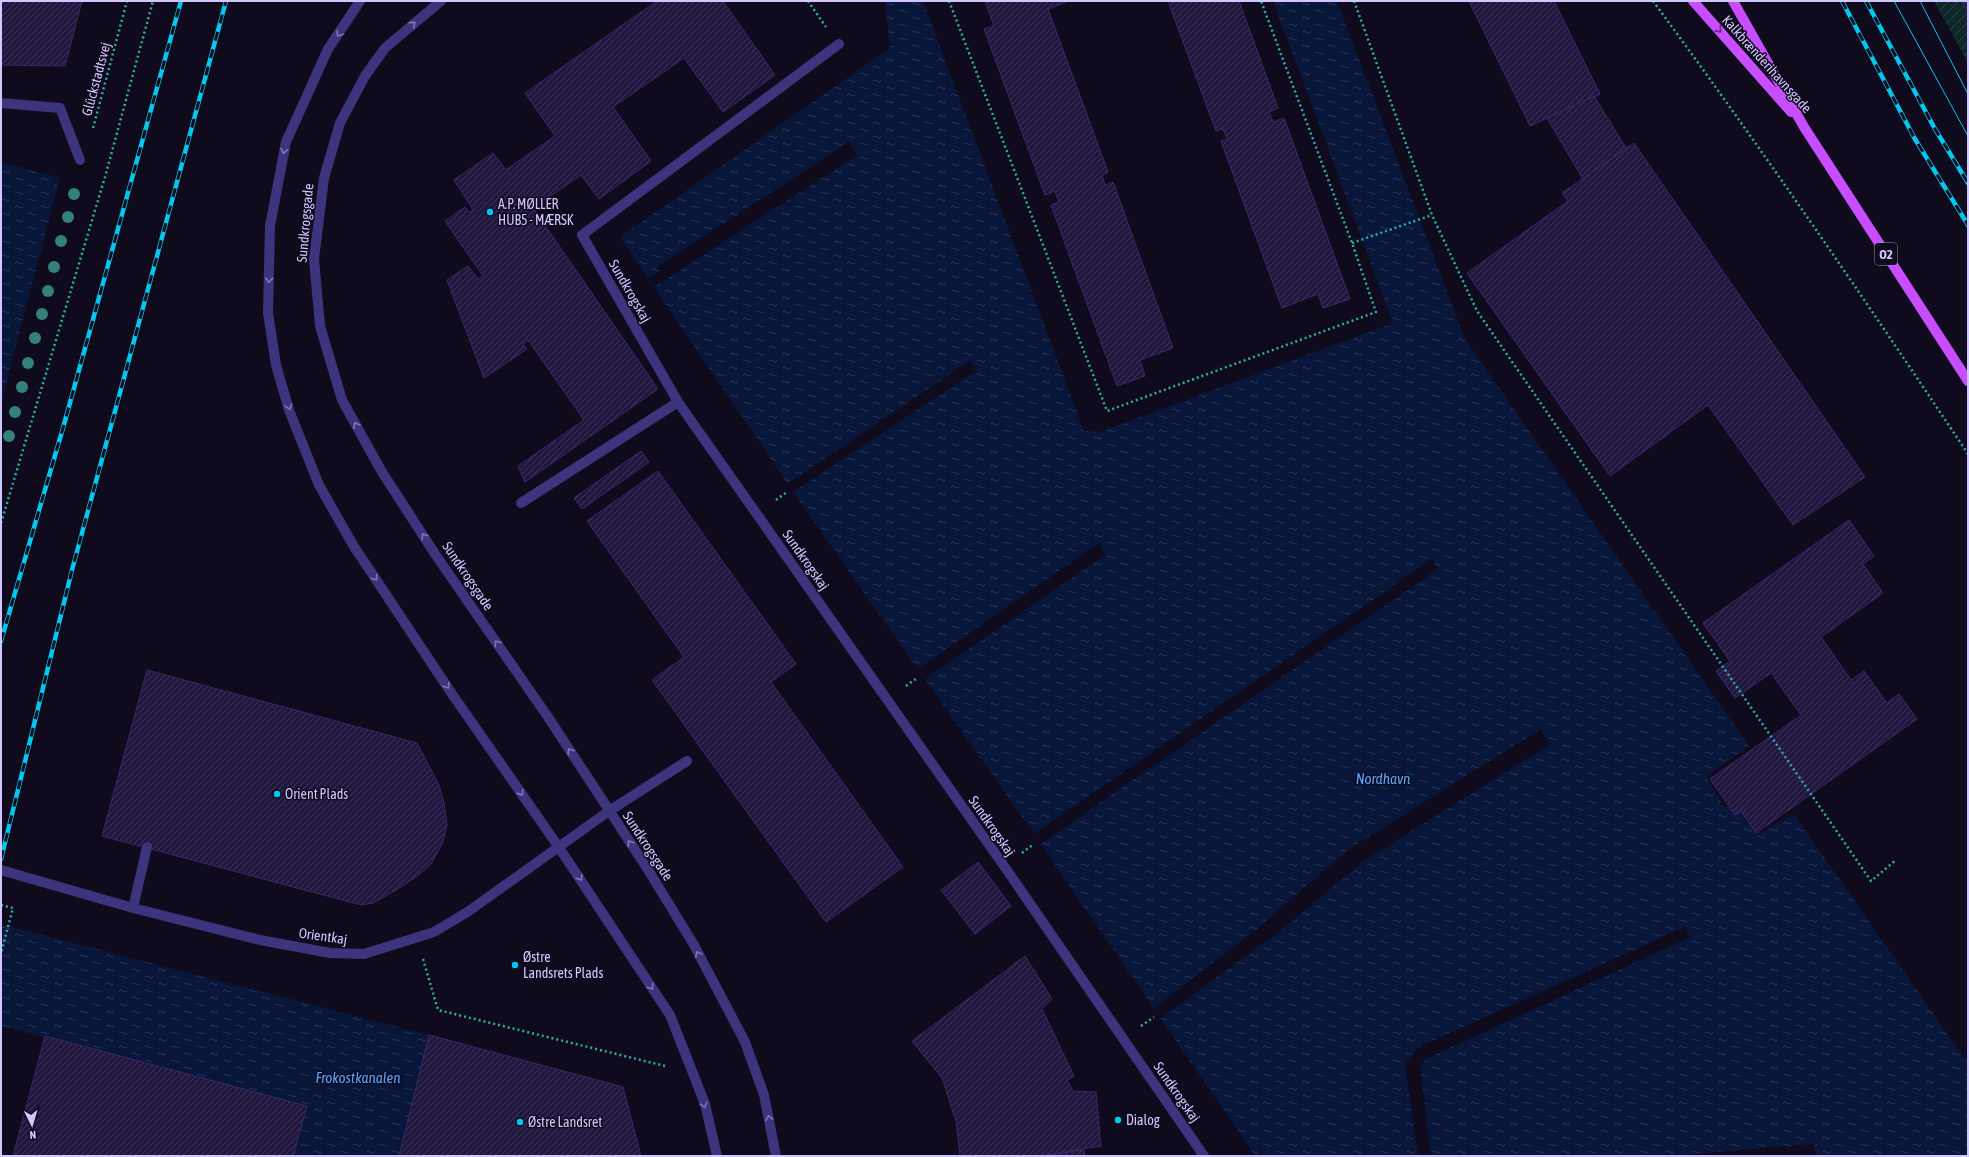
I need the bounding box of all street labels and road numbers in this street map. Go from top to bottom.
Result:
street label: Kalkbrænderihavnsgade [1719,12,1815,116]
street label: Glückstadtsvej [78,40,114,118]
street label: Sundkrogsgade [294,183,316,263]
road number: O2 [1875,243,1897,265]
street label: Sundkrogskaj [606,257,654,325]
street label: Sundkrogskaj [779,527,833,593]
street label: Sundkrogsgade [439,539,497,613]
street label: Sundkrogskaj [965,793,1019,859]
street label: Sundkrogsgade [620,808,676,884]
street label: Orientkaj [298,925,348,947]
street label: Sundkrogskaj [1150,1059,1204,1125]

